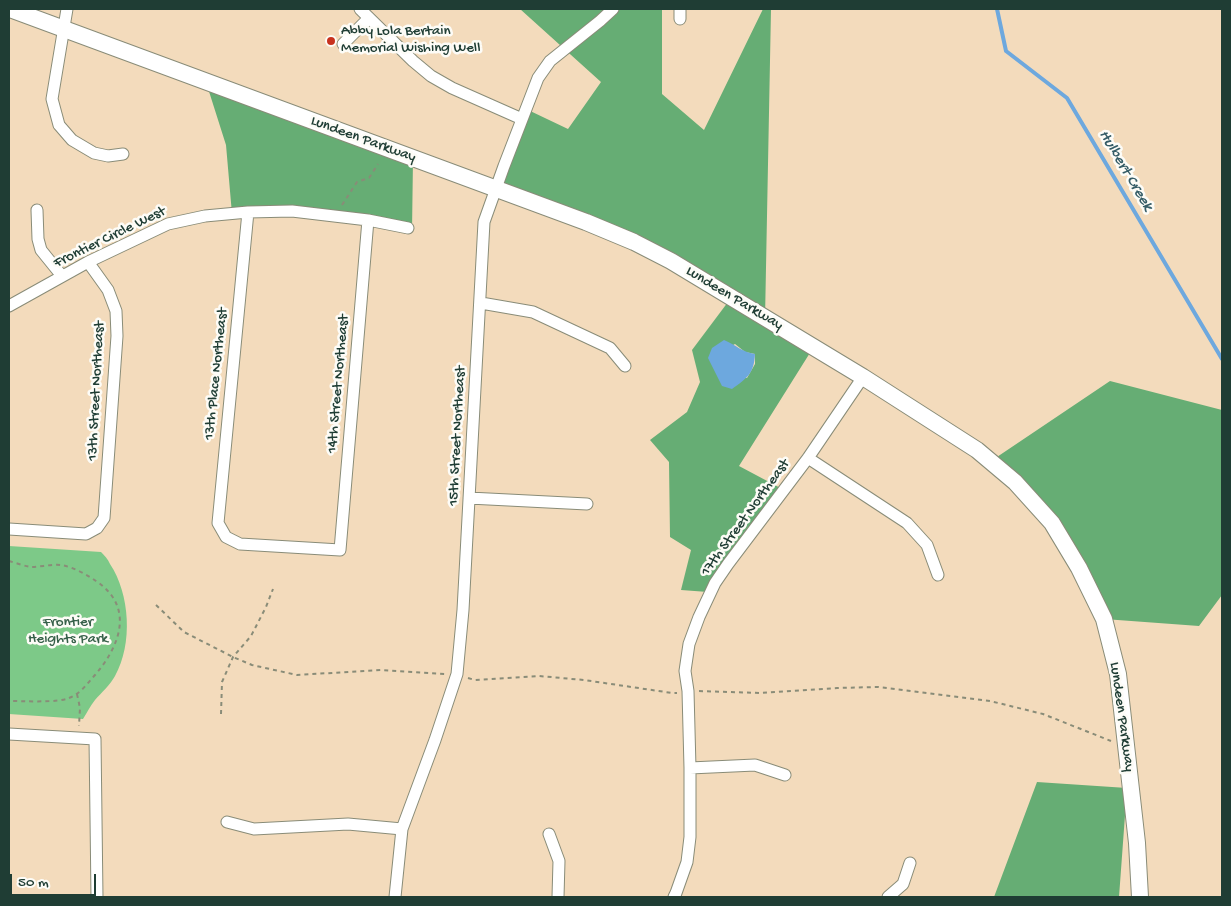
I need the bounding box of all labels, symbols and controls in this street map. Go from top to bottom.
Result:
place label: Abby Lola Bertain Memorial Wishing Well [341,23,480,58]
marker: Abby Lola Bertain Memorial Wishing Well [325,35,337,47]
street label: Lundeen Parkway [308,113,418,167]
water label: Hulbert Creek [1093,127,1157,215]
street label: Frontier Circle West [51,203,169,273]
street label: Lundeen Parkway [682,263,786,335]
street label: 13th Place Northeast [201,307,233,441]
street label: 14th Street Northeast [324,314,354,454]
street label: 13th Street Northeast [84,321,110,461]
street label: 15th Street Northeast [445,366,471,506]
street label: 17th Street Northeast [698,456,794,580]
park label: Frontier Heights Park [28,614,108,649]
street label: Lundeen Parkway [1104,661,1138,773]
scale bar [12,864,99,896]
text: 50 m [18,874,49,892]

